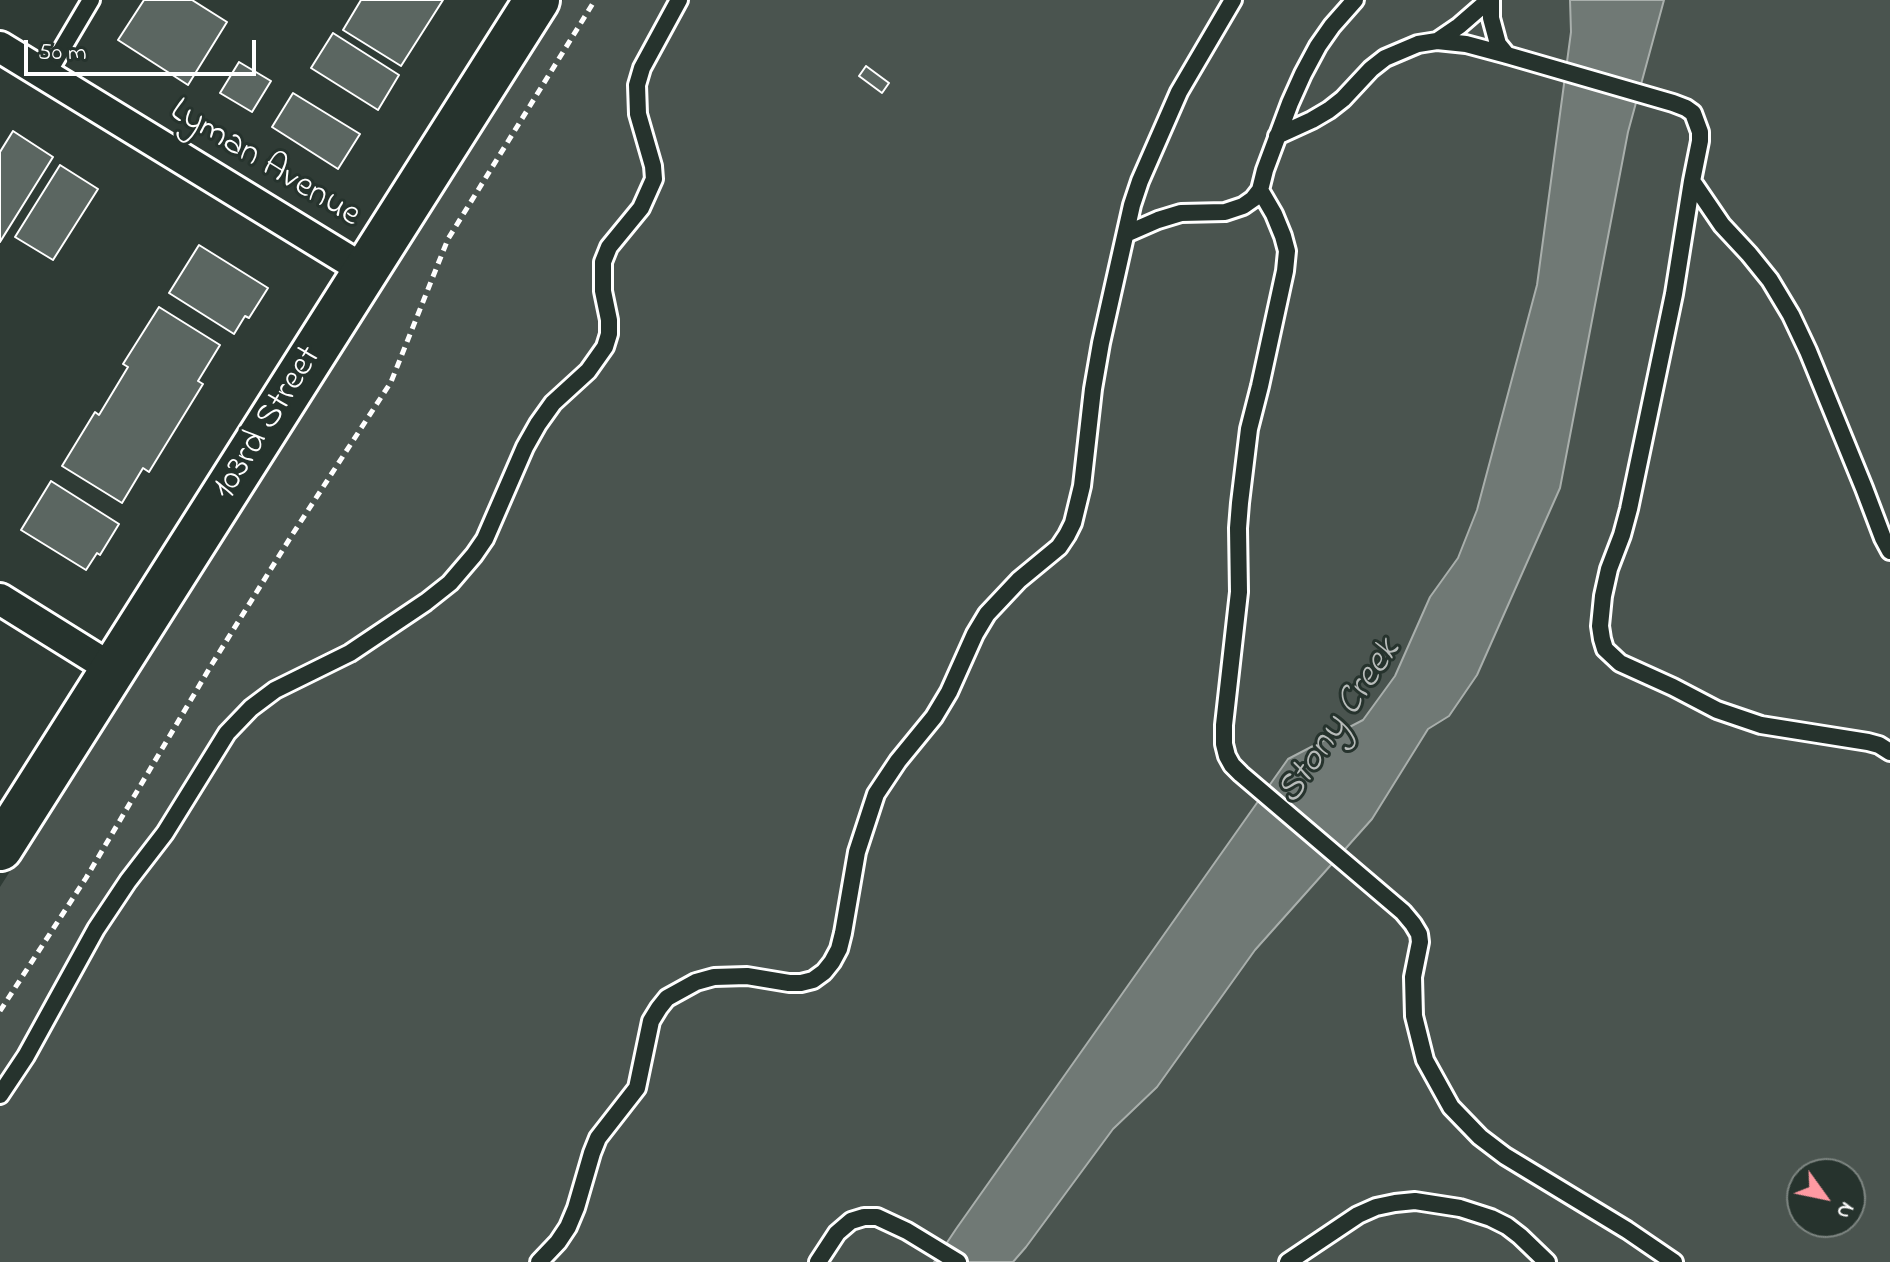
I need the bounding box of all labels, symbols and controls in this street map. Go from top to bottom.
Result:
scale bar [28,24,260,74]
text: 50 m [38,36,87,71]
street label: Lyman Avenue [161,91,367,239]
street label: 103rd Street [205,339,333,509]
water label: Stony Creek [1269,632,1413,814]
north arrow [1786,1158,1866,1238]
text: N [1827,1195,1862,1225]

